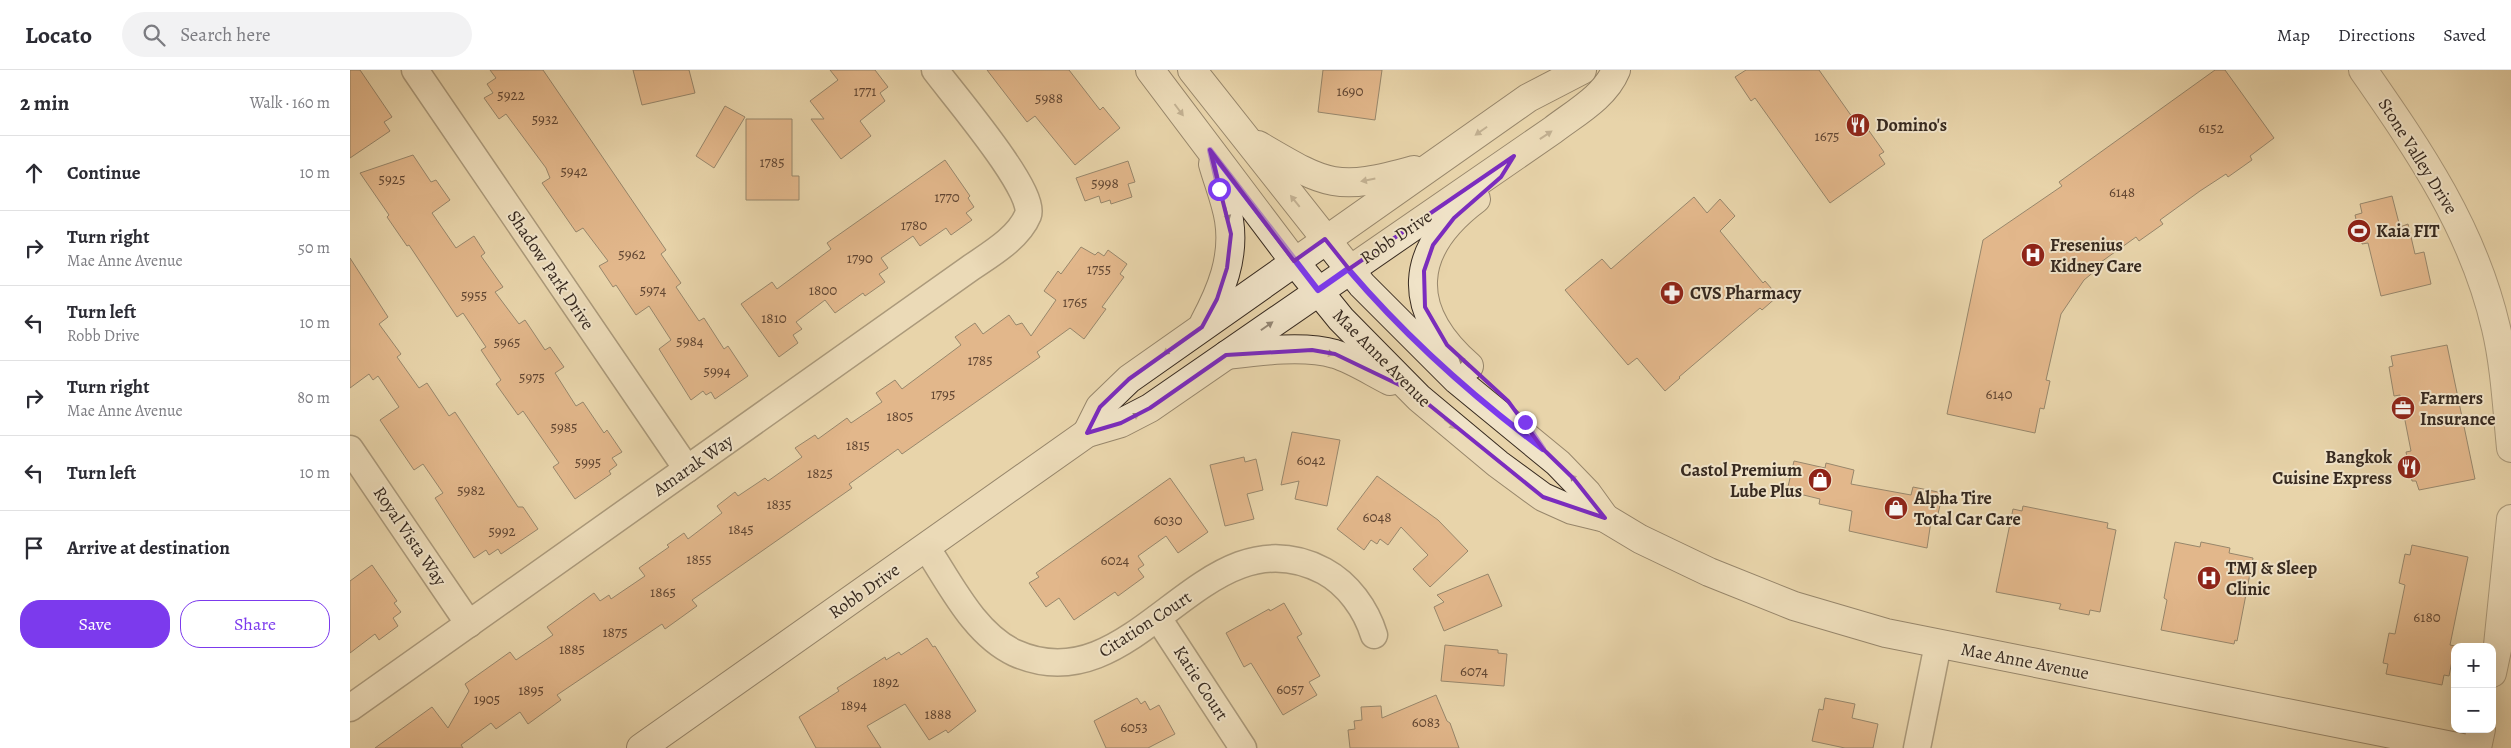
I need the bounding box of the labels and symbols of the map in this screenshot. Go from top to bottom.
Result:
house number: 1771 [854,81,876,101]
house number: 1690 [1337,81,1363,101]
house number: 5922 [497,85,525,105]
house number: 5988 [1035,88,1063,108]
street label: Stone Valley Drive [2373,93,2463,219]
one-way arrow [1173,103,1184,116]
house number: 5932 [532,109,558,129]
restaurant icon: Domino's [1845,112,1871,138]
place label: Domino's [1876,113,1947,137]
house number: 6152 [2198,118,2224,138]
one-way arrow [1474,126,1488,136]
house number: 1675 [1815,126,1839,146]
one-way arrow [1539,130,1552,140]
house number: 1785 [759,152,785,172]
house number: 5942 [560,161,588,181]
house number: 5925 [379,169,405,189]
house number: 5998 [1091,173,1119,193]
one-way arrow [1360,177,1376,185]
route start [1208,178,1231,201]
house number: 6148 [2109,182,2135,202]
house number: 1770 [934,187,960,207]
one-way arrow [1289,195,1300,208]
street label: Robb Drive [1355,204,1437,270]
street label: Shadow Park Drive [502,205,600,335]
one-way arrow [1223,207,1231,222]
house number: 1780 [901,215,927,235]
sports icon: Kaia FIT [2346,218,2372,244]
place label: Kaia FIT [2376,219,2440,243]
place label: Fresenius Kidney Care [2050,233,2142,278]
hospital icon: Fresenius Kidney Care [2020,242,2046,268]
house number: 5962 [618,244,646,264]
house number: 1790 [847,248,873,268]
house number: 1755 [1087,259,1111,279]
house number: 5974 [640,280,666,300]
house number: 1800 [809,280,837,300]
pharmacy icon: CVS Pharmacy [1659,280,1685,306]
place label: CVS Pharmacy [1690,281,1802,305]
house number: 5955 [461,285,487,305]
house number: 1765 [1063,292,1087,312]
street label: Mae Anne Avenue [1327,303,1437,413]
house number: 1810 [761,308,787,328]
one-way arrow [1260,321,1274,331]
house number: 5984 [676,331,704,351]
house number: 5965 [494,332,520,352]
one-way arrow [1162,345,1176,355]
one-way arrow [1319,349,1335,357]
house number: 1785 [967,350,993,370]
one-way arrow [1457,356,1470,367]
house number: 5994 [704,361,731,381]
house number: 5975 [519,367,545,387]
house number: 1795 [931,384,955,404]
house number: 6140 [1986,384,2012,404]
place label: Farmers Insurance [2420,386,2496,431]
office icon: Farmers Insurance [2390,395,2416,421]
house number: 1805 [887,406,913,426]
route end [1514,411,1537,434]
one-way arrow [1126,413,1140,422]
house number: 5985 [550,417,578,437]
one-way arrow [1443,419,1456,430]
street label: Amarak Way [647,428,739,502]
house number: 1815 [846,435,870,455]
place label: Bangkok Cuisine Express [2272,445,2393,490]
house number: 6042 [1297,450,1325,470]
house number: 5995 [575,452,601,472]
restaurant icon: Bangkok Cuisine Express [2396,454,2422,480]
place label: Castol Premium Lube Plus [1681,458,1802,503]
house number: 1825 [807,463,833,483]
shop icon: Castol Premium Lube Plus [1807,467,1833,493]
one-way arrow [1569,475,1581,487]
house number: 5982 [457,480,485,500]
street label: Royal Vista Way [368,482,453,591]
place label: Alpha Tire Total Car Care [1913,486,2021,531]
house number: 1835 [766,494,792,514]
shop icon: Alpha Tire Total Car Care [1883,495,1909,521]
house number: 6048 [1363,507,1392,527]
house number: 6030 [1153,510,1183,530]
house number: 1845 [728,519,754,539]
house number: 5992 [488,521,516,541]
house number: 1855 [686,549,712,569]
house number: 6024 [1101,550,1130,570]
place label: TMJ & Sleep Clinic [2226,556,2317,601]
street label: Robb Drive [824,558,904,624]
hospital icon: TMJ & Sleep Clinic [2196,565,2222,591]
house number: 1865 [650,582,676,602]
street label: Citation Court [1094,585,1196,663]
house number: 6180 [2413,607,2441,627]
house number: 1875 [602,622,628,642]
street label: Mae Anne Avenue [1959,637,2091,685]
house number: 1885 [559,639,585,659]
street label: Katie Court [1168,641,1234,725]
house number: 6074 [1460,661,1488,681]
house number: 1892 [873,672,899,692]
house number: 6057 [1276,679,1305,699]
house number: 1895 [518,680,544,700]
house number: 1905 [474,689,500,709]
house number: 1894 [841,695,867,715]
house number: 1888 [925,704,951,724]
house number: 6083 [1412,712,1440,732]
house number: 6053 [1120,717,1148,737]

